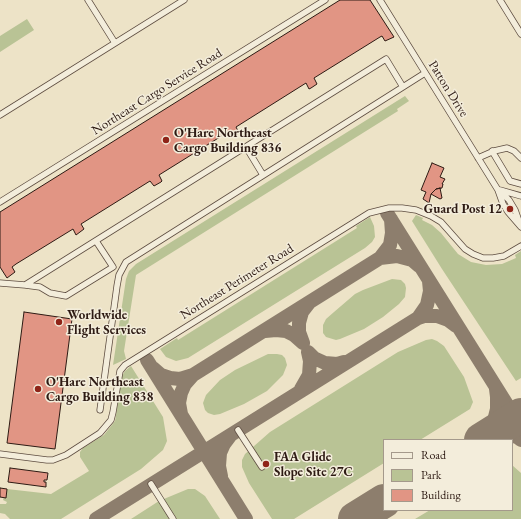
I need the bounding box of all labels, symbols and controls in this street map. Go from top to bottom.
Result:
street label: Northeast Cargo Service Road [89,45,225,139]
street label: Patton Drive [425,58,471,120]
place label: O'Hare Northeast Cargo Building 836 [174,125,281,156]
marker: O'Hare Northeast Cargo Building 836 [161,135,171,145]
place label: Guard Post 12 [424,201,502,217]
marker: Guard Post 12 [505,204,515,214]
street label: Northeast Perimeter Road [177,241,297,323]
place label: Worldwide Flight Services [67,307,146,338]
marker: Worldwide Flight Services [54,317,64,327]
place label: O'Hare Northeast Cargo Building 838 [46,374,153,405]
marker: O'Hare Northeast Cargo Building 838 [33,384,43,394]
legend [383,439,513,511]
text: Road [421,447,446,463]
place label: FAA Glide Slope Site 27C [274,449,353,480]
marker: FAA Glide Slope Site 27C [261,459,271,469]
text: Park [421,467,441,483]
text: Building [421,487,461,503]

